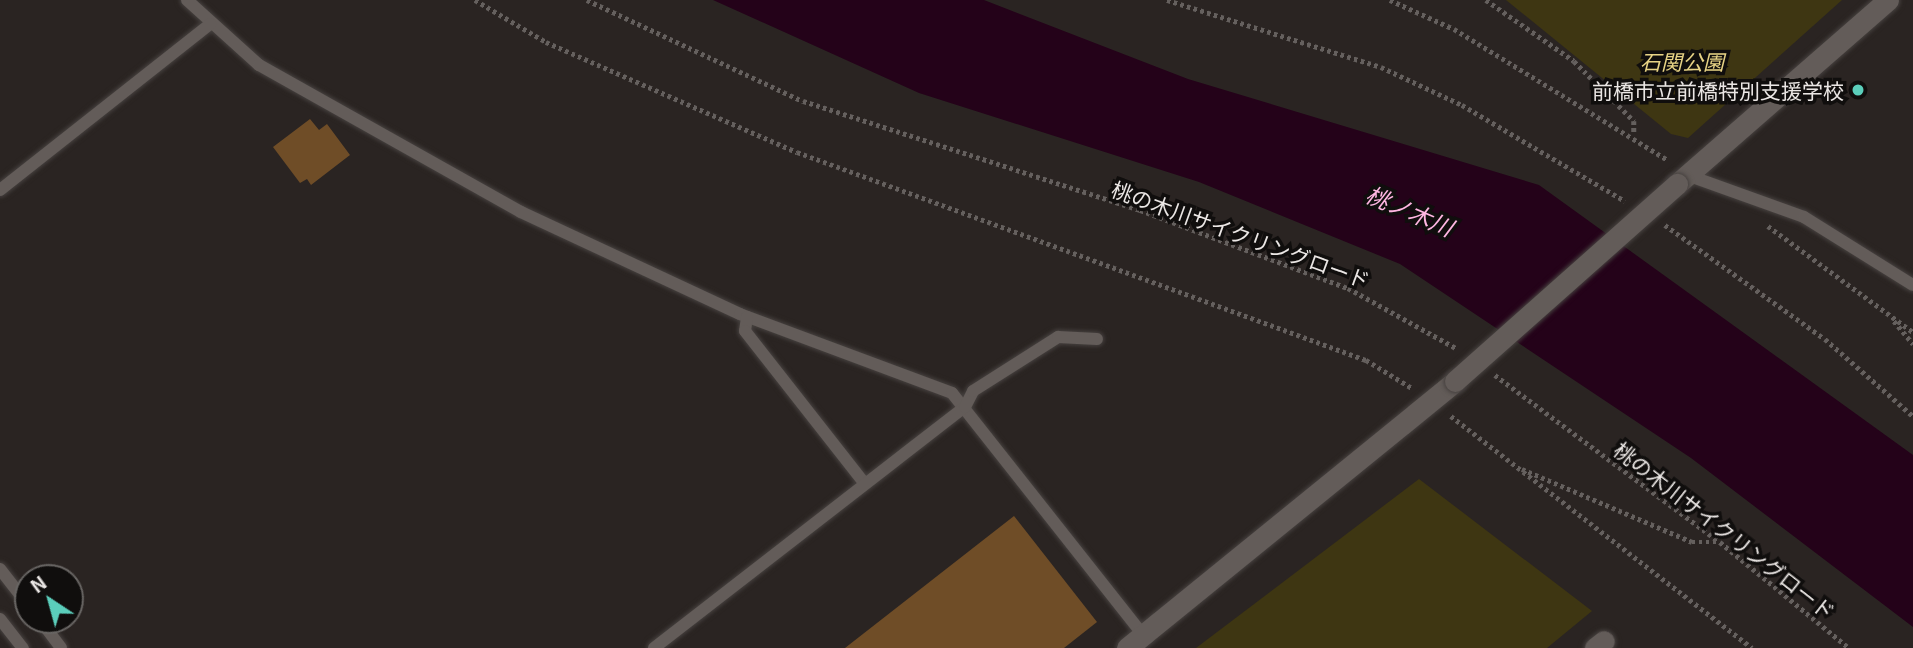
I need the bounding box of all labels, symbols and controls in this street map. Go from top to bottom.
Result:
park label: 石関公園 [1640,48,1724,74]
place label: 前橋市立前橋特別支援学校 [1592,77,1844,103]
marker: 前橋市立前橋特別支援学校 [1850,82,1866,98]
street label: 桃の木川サイクリングロード [1108,175,1374,293]
water label: 桃ノ木川 [1362,179,1458,241]
street label: 桃の木川サイクリングロード [1610,436,1840,624]
north arrow [14,564,84,634]
text: N [24,568,51,598]

